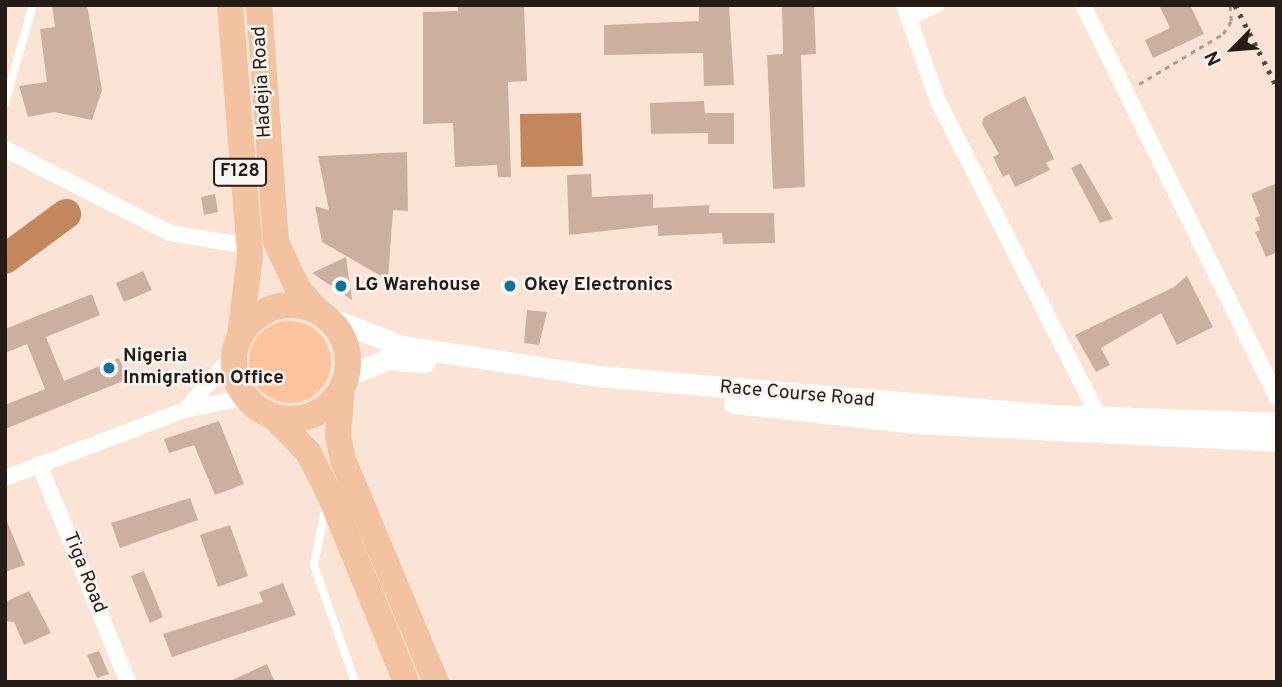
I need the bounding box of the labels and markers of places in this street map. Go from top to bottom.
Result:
place label: LG Warehouse [355,275,480,297]
place label: Okey Electronics [524,275,673,297]
marker: LG Warehouse [333,278,349,294]
marker: Okey Electronics [502,278,518,294]
place label: Nigeria Inmigration Office [123,346,284,390]
marker: Nigeria Inmigration Office [101,360,117,376]

